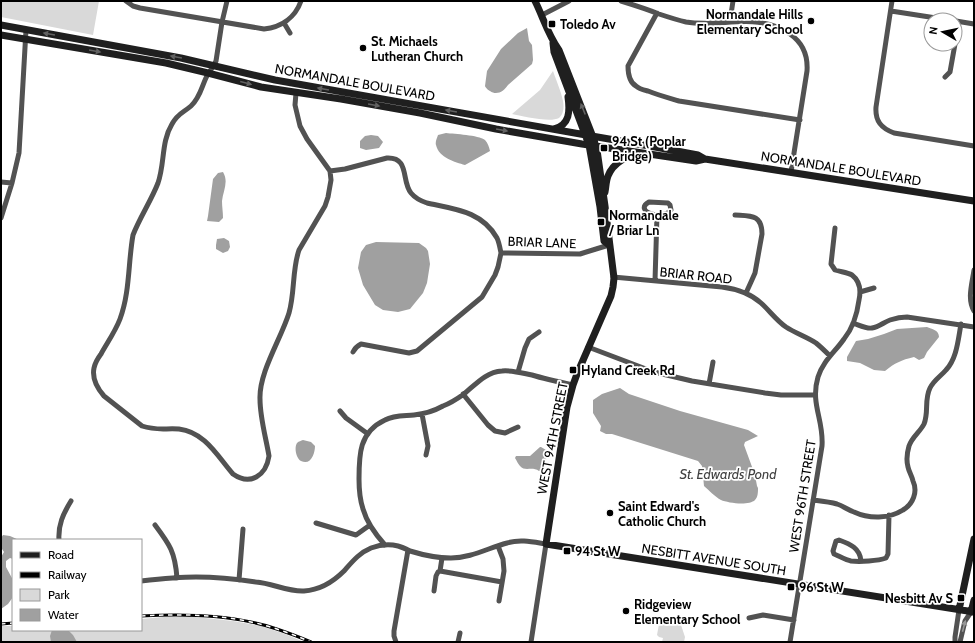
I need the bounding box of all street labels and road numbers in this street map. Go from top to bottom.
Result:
street label: NORMANDALE BOULEVARD [274,60,436,104]
street label: NORMANDALE BOULEVARD [760,147,922,189]
street label: BRIAR LANE [507,233,577,251]
street label: BRIAR ROAD [659,263,733,287]
street label: WEST 94TH STREET [533,380,571,496]
street label: WEST 96TH STREET [785,438,819,554]
street label: NESBITT AVENUE SOUTH [641,540,787,578]

